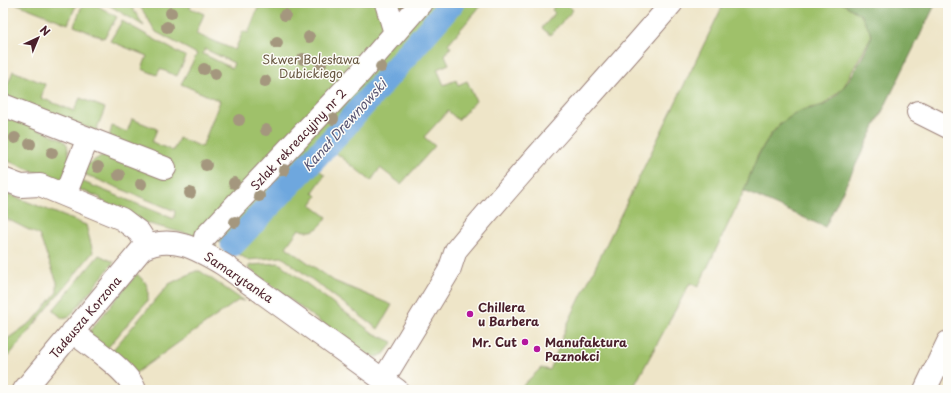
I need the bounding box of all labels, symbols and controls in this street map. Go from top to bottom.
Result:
north arrow [18,18,58,58]
text: N [36,21,55,40]
park label: Skwer Bolesława Dubickiego [262,50,360,82]
water label: Kanał Drewnowski [298,73,392,175]
street label: Szlak rekreacyjny nr 2 [246,84,350,194]
street label: Samarytanka [201,247,278,307]
street label: Tadeusza Korzona [45,271,125,362]
place label: Chillera u Barbera [478,298,540,330]
marker: Chillera u Barbera [465,309,475,319]
place label: Mr. Cut [472,333,517,351]
place label: Manufaktura Paznokci [545,333,628,365]
marker: Mr. Cut [520,337,530,347]
marker: Manufaktura Paznokci [532,344,542,354]

